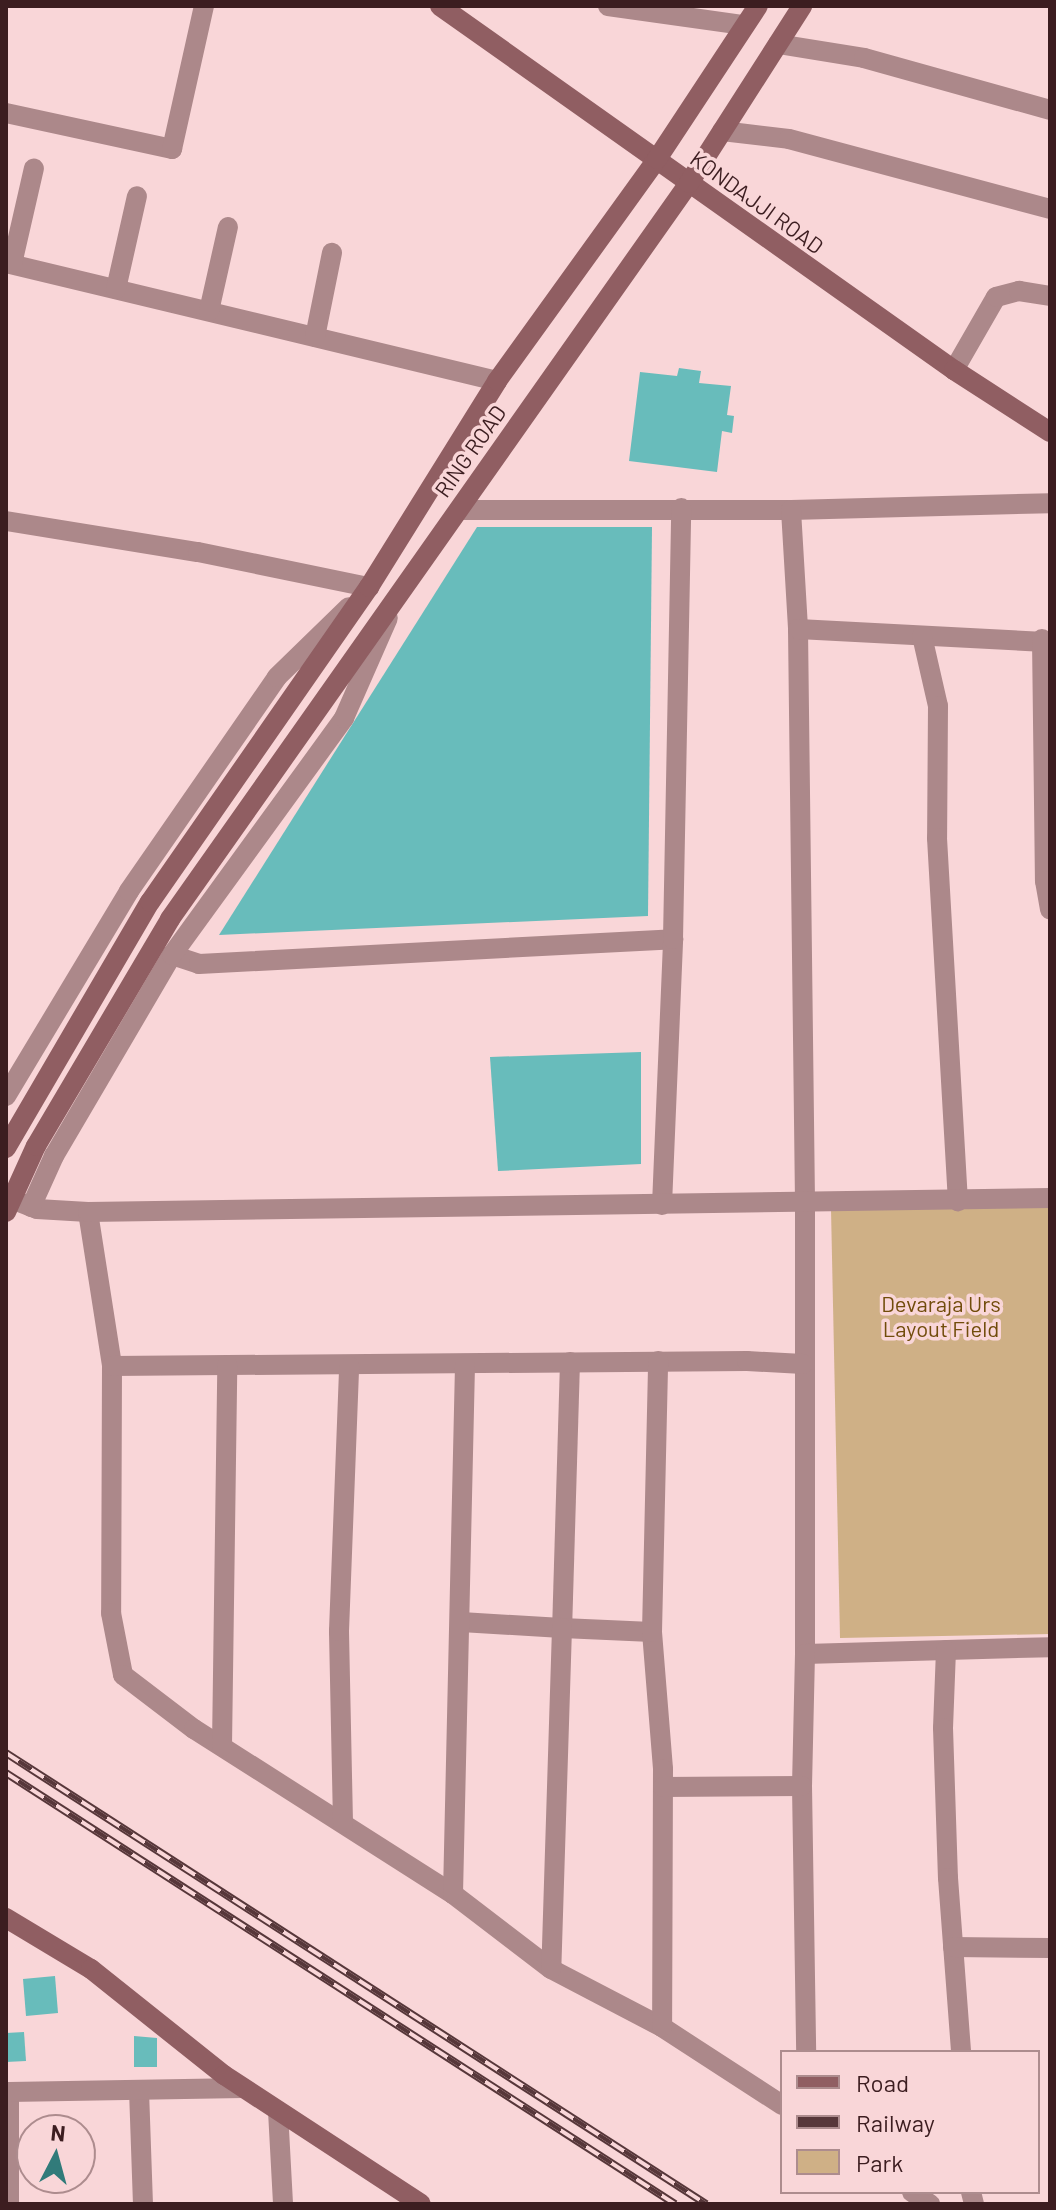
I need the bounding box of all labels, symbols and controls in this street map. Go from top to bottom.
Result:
street label: KONDAJJI ROAD [685,145,829,259]
street label: RING ROAD [429,400,511,502]
park label: Devaraja Urs Layout Field [881,1290,1001,1342]
legend [780,2050,1040,2194]
text: Road [856,2068,909,2097]
text: Railway [856,2108,935,2137]
north arrow [16,2114,96,2194]
text: N [50,2118,67,2146]
text: Park [856,2148,903,2177]

